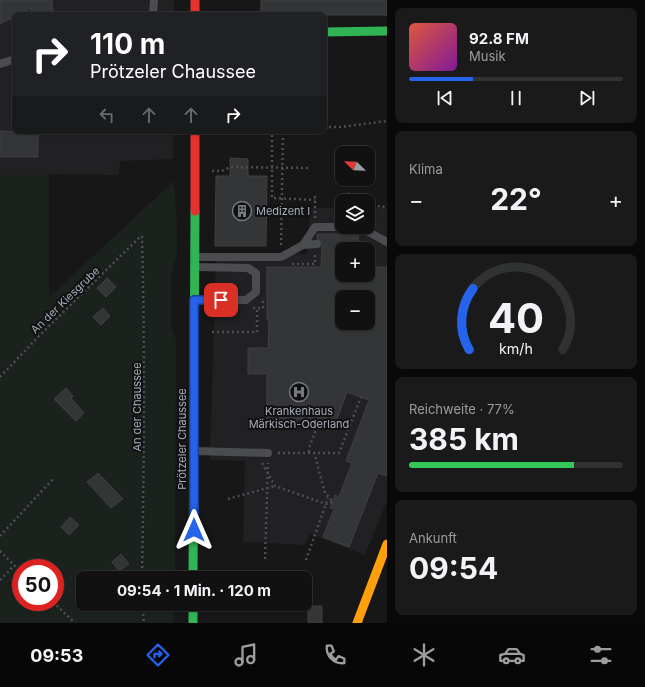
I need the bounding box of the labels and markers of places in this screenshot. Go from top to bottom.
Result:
building icon: Medizent I [231,200,253,222]
place label: Medizent I [256,204,310,218]
pin [204,283,238,317]
hospital icon: Krankenhaus Märkisch-Oderland [288,381,310,403]
place label: Krankenhaus Märkisch-Oderland [249,404,349,431]

